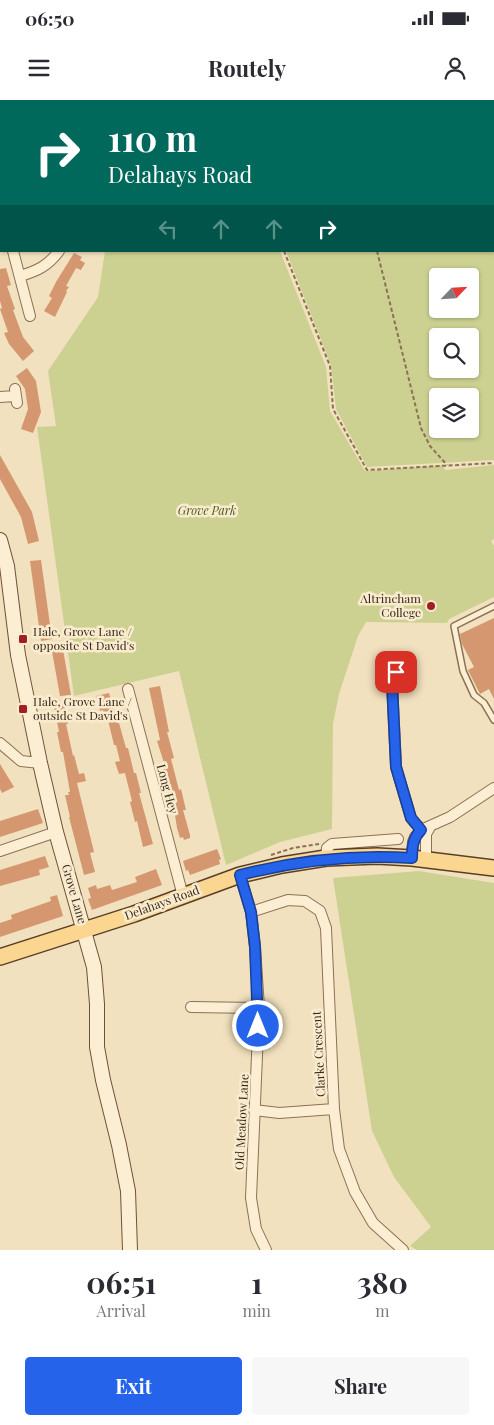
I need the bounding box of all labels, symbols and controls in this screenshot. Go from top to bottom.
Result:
text: 06:50 [25,5,74,31]
text: Routely [208,53,286,83]
icon: menu [25,54,53,82]
icon: person [441,54,469,82]
text: 110 m [108,114,197,161]
icon: right [25,120,90,185]
text: Delahays Road [108,159,252,189]
icon: left [154,215,182,243]
icon: ahead [207,215,235,243]
icon: ahead [260,215,288,243]
icon: right [313,215,341,243]
north arrow [429,268,479,318]
map controls [429,268,479,438]
button: search [429,328,479,378]
button: layers [429,388,479,438]
park label: Grove Park [178,502,236,518]
place label: Altrincham College [359,590,421,620]
marker: Altrincham College [425,600,437,612]
place label: Hale, Grove Lane / opposite St David's [33,623,134,653]
marker: Hale, Grove Lane / opposite St David's [17,633,29,645]
pin [375,651,417,693]
icon: arrive [382,658,410,686]
place label: Hale, Grove Lane / outside St David's [33,693,133,723]
marker: Hale, Grove Lane / outside St David's [17,703,29,715]
street label: Long Hey [154,762,182,815]
street label: Grove Lane [59,862,91,925]
street label: Delahays Road [122,881,201,923]
position arrow [231,999,283,1051]
street label: Clarke Crescent [308,1010,328,1098]
street label: Old Meadow Lane [231,1074,252,1170]
text: 06:51 [86,1262,156,1302]
text: 1 [251,1262,262,1302]
text: 380 [357,1262,408,1302]
text: Arrival [97,1300,146,1321]
text: min [242,1300,271,1321]
text: m [375,1300,390,1321]
button: Exit [25,1357,242,1415]
button: Share [252,1357,469,1415]

